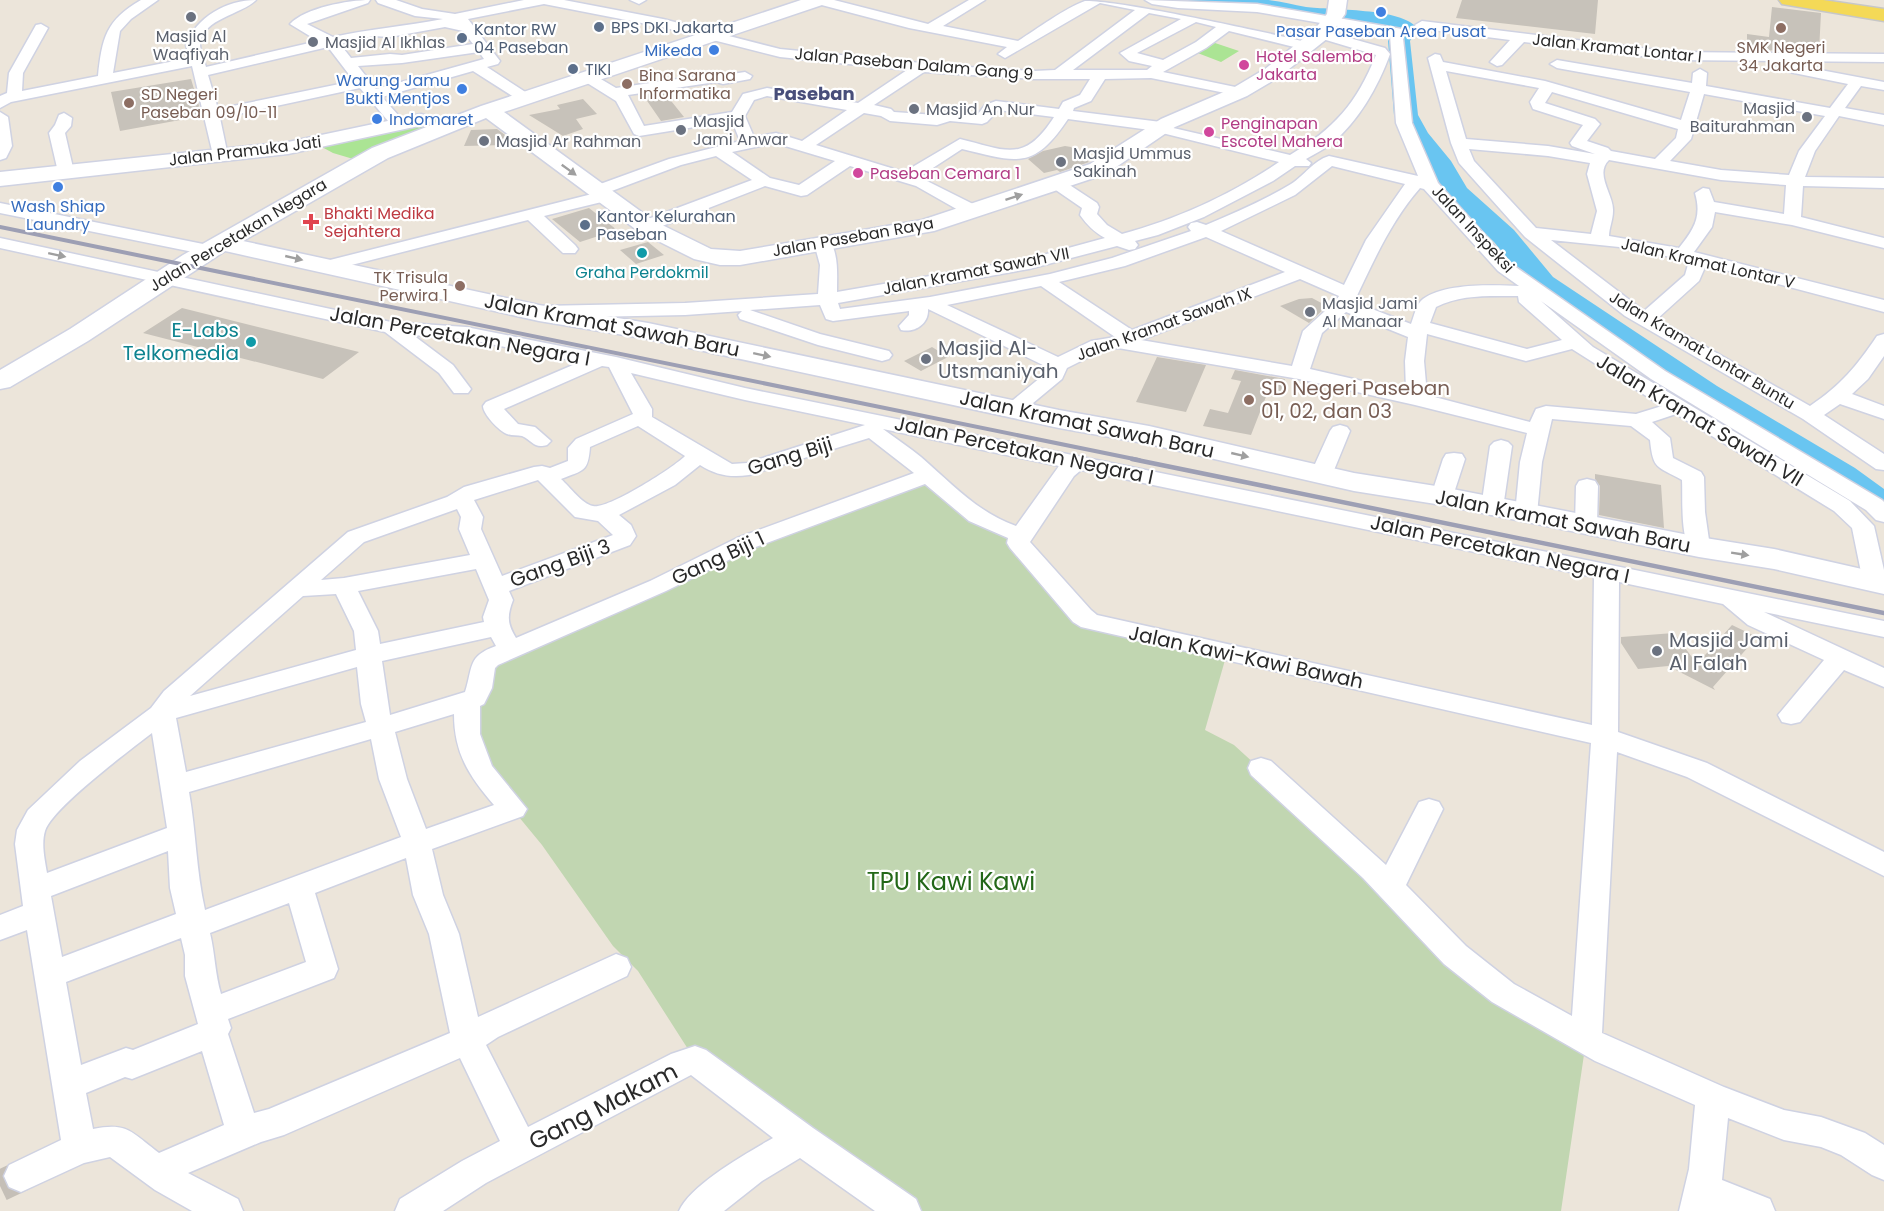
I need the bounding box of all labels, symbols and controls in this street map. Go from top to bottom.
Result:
marker: Pasar Paseban Area Pusat [1374,5,1388,19]
marker: Masjid Al Waqfiyah [184,10,198,24]
place label: BPS DKI Jakarta [611,16,734,39]
place label: Kantor RW 04 Paseban [474,18,569,59]
marker: BPS DKI Jakarta [592,20,606,34]
place label: Pasar Paseban Area Pusat [1276,20,1486,43]
marker: SMK Negeri 34 Jakarta [1774,21,1788,35]
place label: Masjid Al Waqfiyah [153,25,229,66]
street label: Jalan Kramat Lontar I [1531,28,1703,68]
place label: Masjid Al Ikhlas [325,31,445,54]
marker: Kantor RW 04 Paseban [455,31,469,45]
marker: Masjid Al Ikhlas [306,35,320,49]
place label: SMK Negeri 34 Jakarta [1737,36,1825,77]
place label: Mikeda [644,39,702,62]
street label: Jalan Paseban Dalam Gang 9 [794,42,1034,86]
marker: Mikeda [707,43,721,57]
place label: Hotel Salemba Jakarta [1256,45,1373,86]
place label: TIKI [585,58,611,81]
marker: Hotel Salemba Jakarta [1237,58,1251,72]
marker: TIKI [566,62,580,76]
place label: Bina Sarana Informatika [639,64,736,105]
place label: Warung Jamu Bukti Mentjos [336,69,450,110]
marker: Bina Sarana Informatika [620,77,634,91]
district label: Paseban [773,81,855,106]
marker: Warung Jamu Bukti Mentjos [455,82,469,96]
place label: SD Negeri Paseban 09/10-11 [141,83,277,124]
marker: SD Negeri Paseban 09/10-11 [122,96,136,110]
place label: Masjid Baiturahman [1690,97,1795,138]
place label: Masjid An Nur [926,98,1035,121]
marker: Masjid An Nur [907,102,921,116]
place label: Indomaret [389,108,473,131]
place label: Masjid Jami Anwar [693,110,788,151]
marker: Masjid Baiturahman [1800,110,1814,124]
marker: Indomaret [370,112,384,126]
place label: Penginapan Escotel Mahera [1221,112,1343,153]
marker: Masjid Jami Anwar [674,123,688,137]
marker: Penginapan Escotel Mahera [1202,125,1216,139]
street label: Jalan Pramuka Jati [167,130,323,172]
place label: Masjid Ar Rahman [496,130,641,153]
marker: Masjid Ar Rahman [477,134,491,148]
place label: Masjid Ummus Sakinah [1073,142,1191,183]
marker: Masjid Ummus Sakinah [1054,155,1068,169]
place label: Paseban Cemara 1 [870,162,1020,185]
one-way arrow [560,164,576,176]
marker: Paseban Cemara 1 [851,166,865,180]
street label: Jalan Percetakan Negara [145,173,331,297]
marker: Wash Shiap Laundry [51,180,65,194]
street label: Jalan Inspeksi [1426,180,1520,278]
one-way arrow [1005,192,1023,202]
place label: Wash Shiap Laundry [11,195,105,236]
place label: Bhakti Medika Sejahtera [324,202,435,243]
place label: Kantor Kelurahan Paseban [597,205,736,246]
street label: Jalan Paseban Raya [771,211,935,263]
marker: Bhakti Medika Sejahtera [302,213,320,231]
marker: Kantor Kelurahan Paseban [578,218,592,232]
street label: Jalan Kramat Lontar V [1619,232,1797,294]
street label: Jalan Kramat Sawah VII [881,242,1071,300]
marker: Graha Perdokmil [635,246,649,260]
one-way arrow [48,251,67,260]
one-way arrow [285,254,303,264]
place label: Graha Perdokmil [575,261,709,284]
place label: TK Trisula Perwira 1 [374,266,448,307]
marker: TK Trisula Perwira 1 [453,279,467,293]
street label: Jalan Kramat Sawah IX [1073,282,1255,366]
street label: Jalan Kramat Lontar Buntu [1605,285,1799,415]
street label: Jalan Kramat Sawah Baru [482,286,742,364]
place label: Masjid Jami Al Manaar [1322,292,1418,333]
street label: Jalan Percetakan Negara I [327,299,593,373]
marker: Masjid Jami Al Manaar [1303,305,1317,319]
place label: E-Labs Telkomedia [123,316,239,367]
place label: Masjid Al- Utsmaniyah [938,334,1059,385]
marker: E-Labs Telkomedia [244,335,258,349]
street label: Jalan Kramat Sawah VII [1591,347,1809,493]
one-way arrow [752,351,771,360]
marker: Masjid Al- Utsmaniyah [919,352,933,366]
place label: SD Negeri Paseban 01, 02, dan 03 [1261,374,1450,425]
street label: Jalan Kramat Sawah Baru [957,383,1217,465]
marker: SD Negeri Paseban 01, 02, dan 03 [1242,393,1256,407]
street label: Jalan Percetakan Negara I [892,409,1156,491]
street label: Gang Biji [744,430,836,482]
one-way arrow [1231,451,1250,460]
street label: Jalan Kramat Sawah Baru [1433,482,1693,560]
street label: Jalan Percetakan Negara I [1368,508,1632,590]
street label: Gang Biji 1 [667,524,769,592]
street label: Gang Biji 3 [506,532,614,594]
one-way arrow [1731,549,1750,558]
street label: Jalan Kawi-Kawi Bawah [1126,618,1366,696]
place label: Masjid Jami Al Falah [1669,626,1789,677]
marker: Masjid Jami Al Falah [1650,644,1664,658]
park label: TPU Kawi Kawi [867,865,1035,898]
street label: Gang Makam [523,1054,683,1158]

